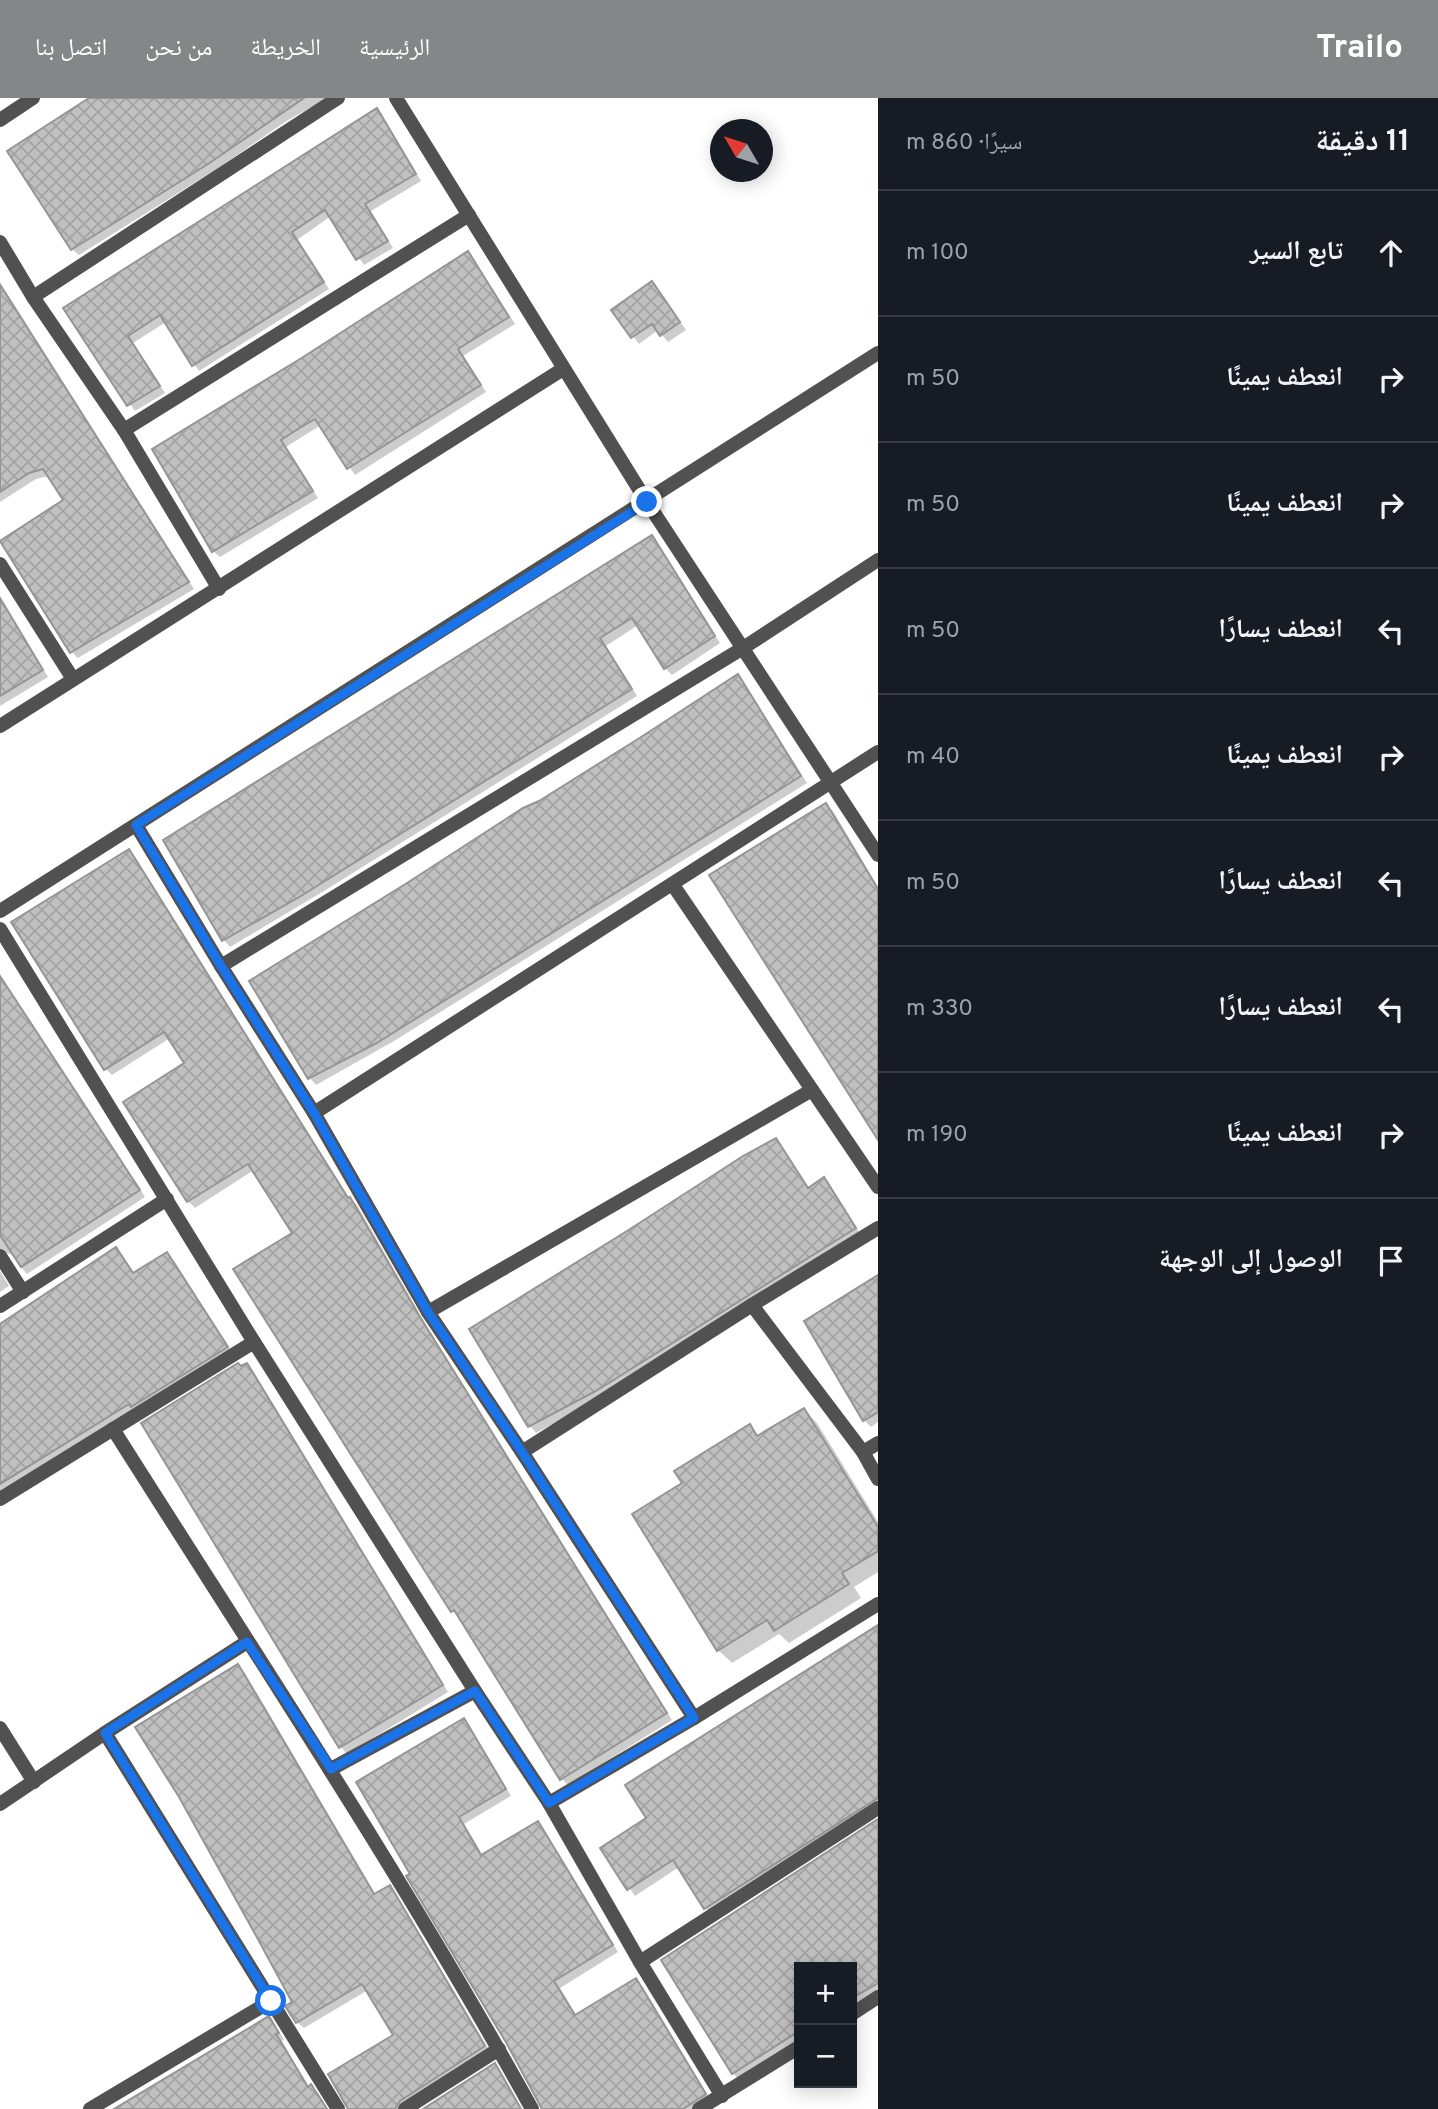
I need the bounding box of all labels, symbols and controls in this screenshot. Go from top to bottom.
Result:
text: Trailo [1316,28,1403,70]
text: اتصل بنا [35,34,107,64]
text: من نحن [145,34,212,64]
text: الخريطة [250,34,321,64]
text: الرئيسية [359,34,430,64]
north arrow [710,119,773,182]
text: 11 دقيقة [1315,124,1410,161]
text: سيرًا · 860 m [906,129,1022,158]
icon: ahead [1372,234,1410,272]
text: تابع السير [1250,236,1343,269]
text: 100 m [906,239,969,268]
icon: right [1372,360,1410,398]
text: انعطف يمينًا [1226,362,1343,395]
text: 50 m [906,365,960,394]
route end [631,486,662,517]
icon: right [1372,486,1410,524]
text: انعطف يمينًا [1226,488,1343,521]
text: 50 m [906,491,960,520]
icon: left [1372,612,1410,650]
text: انعطف يسارًا [1219,614,1343,647]
text: 50 m [906,617,960,646]
icon: right [1372,738,1410,776]
text: انعطف يمينًا [1226,740,1343,773]
text: 40 m [906,743,960,772]
icon: left [1372,864,1410,902]
text: انعطف يسارًا [1219,866,1343,899]
text: 50 m [906,869,960,898]
icon: left [1372,990,1410,1028]
text: انعطف يسارًا [1219,992,1343,1025]
text: 330 m [906,995,973,1024]
icon: right [1372,1116,1410,1154]
text: انعطف يمينًا [1226,1118,1343,1151]
text: 190 m [906,1121,968,1150]
icon: arrive [1372,1242,1410,1280]
text: الوصول إلى الوجهة [1159,1244,1343,1277]
map controls [794,1962,857,2088]
button: + [794,1962,857,2025]
route start [255,1985,286,2016]
button: − [794,2025,857,2088]

